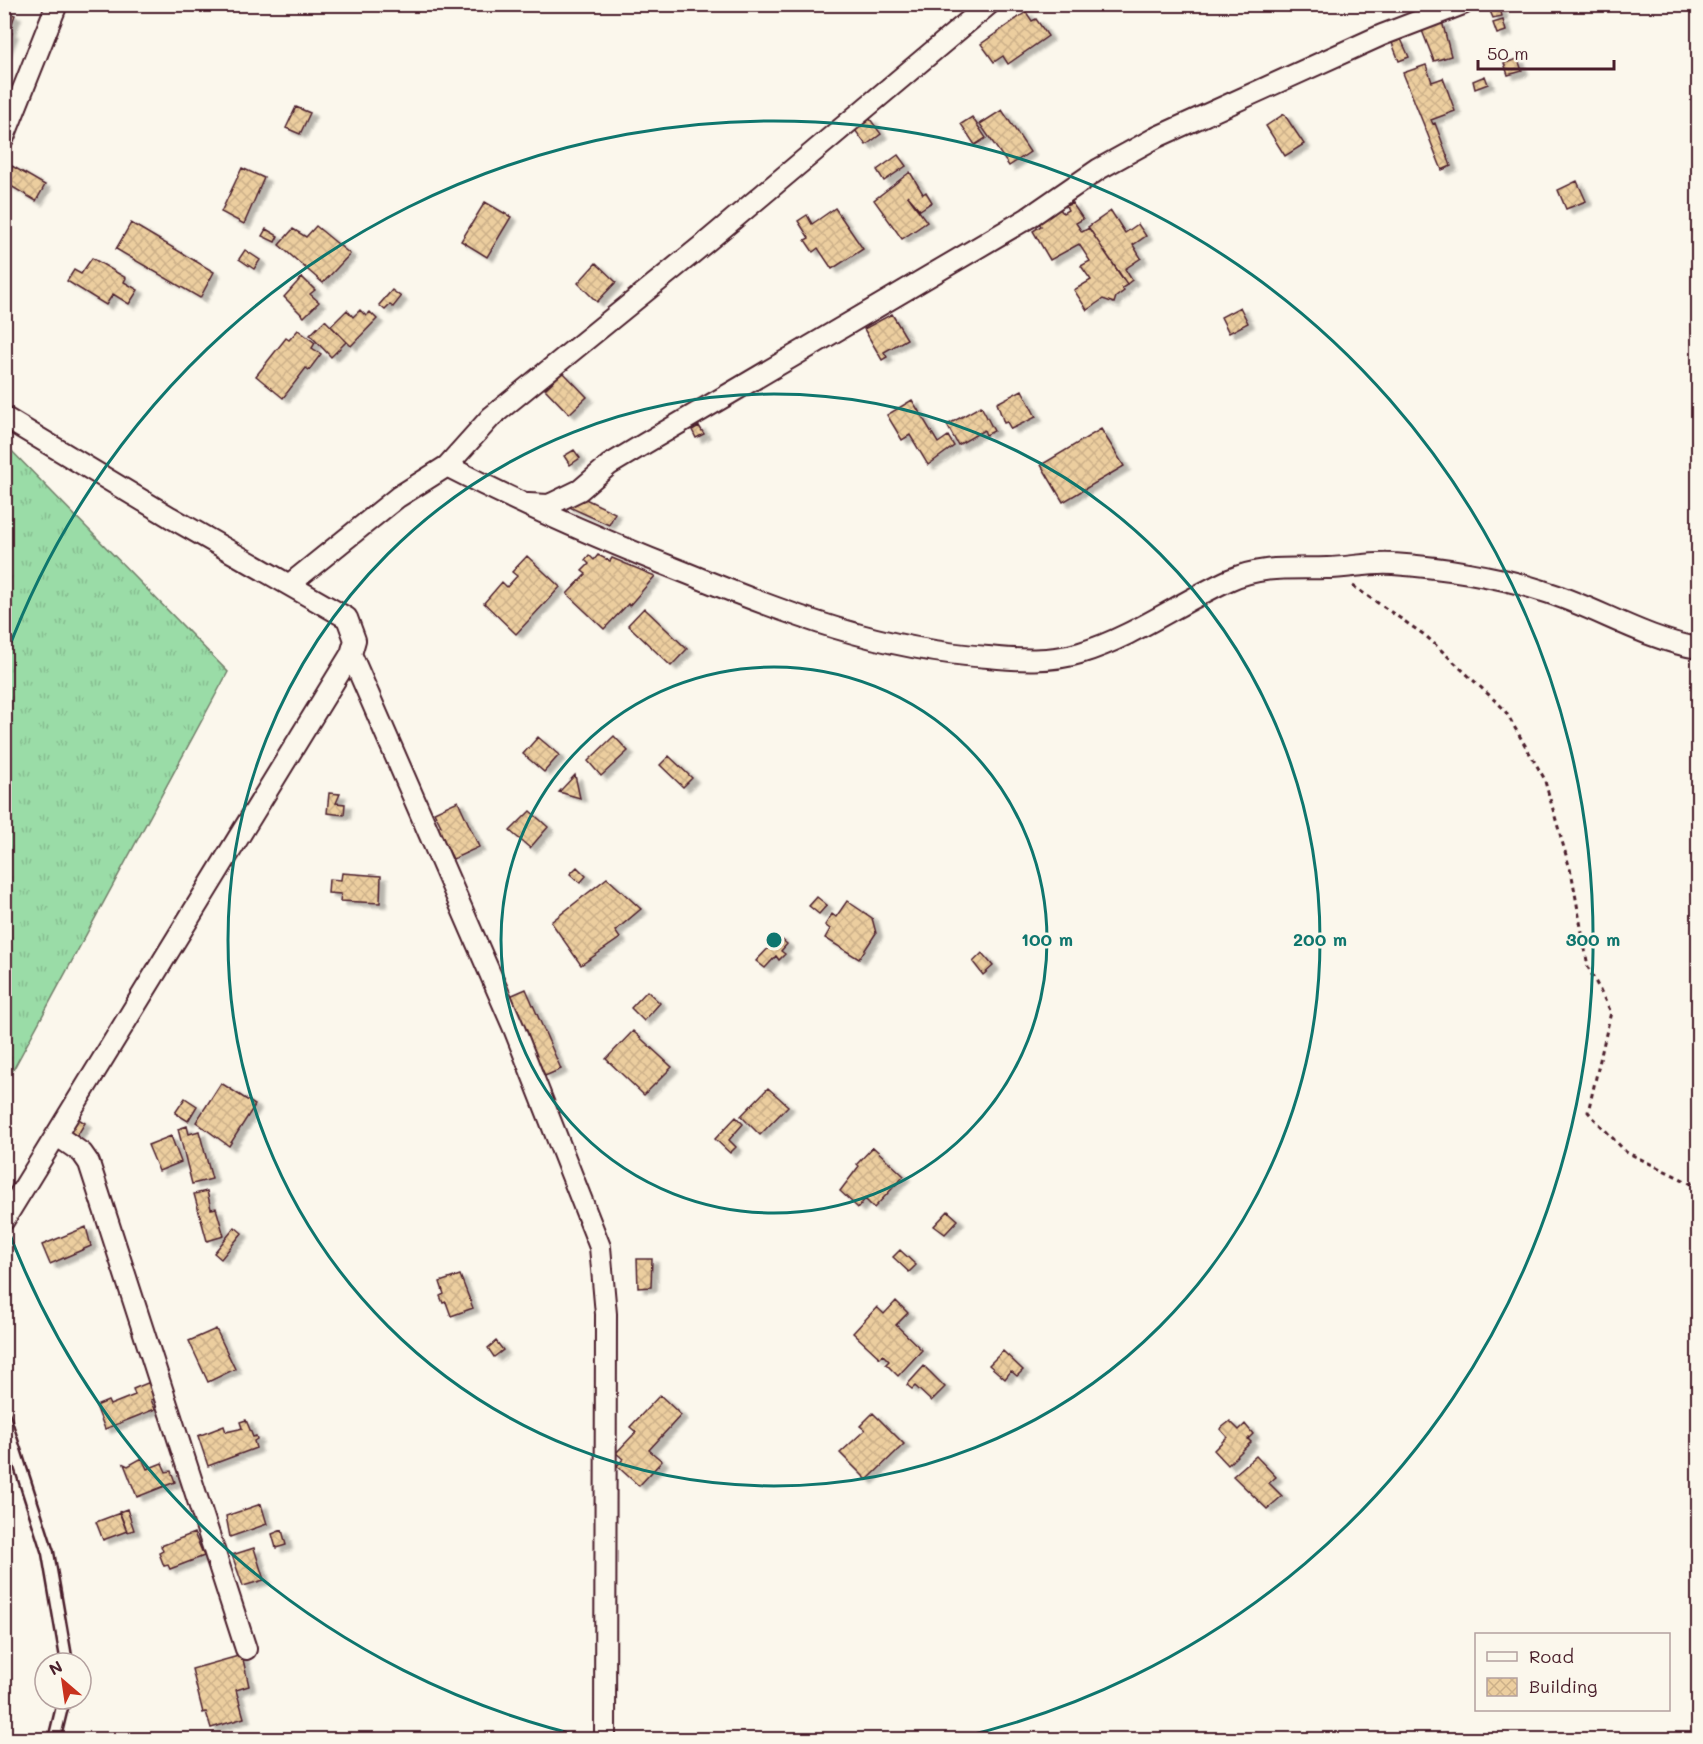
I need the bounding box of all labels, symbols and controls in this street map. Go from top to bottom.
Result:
scale bar [1478,33,1614,71]
text: 50 m [1487,41,1529,65]
text: 100 m [1021,927,1073,951]
text: 200 m [1293,927,1347,951]
text: 300 m [1566,927,1620,951]
centre of rings [764,930,784,950]
legend [1475,1633,1670,1711]
text: Road [1529,1644,1574,1668]
north arrow [33,1651,93,1711]
text: N [45,1655,66,1680]
text: Building [1529,1674,1597,1698]

